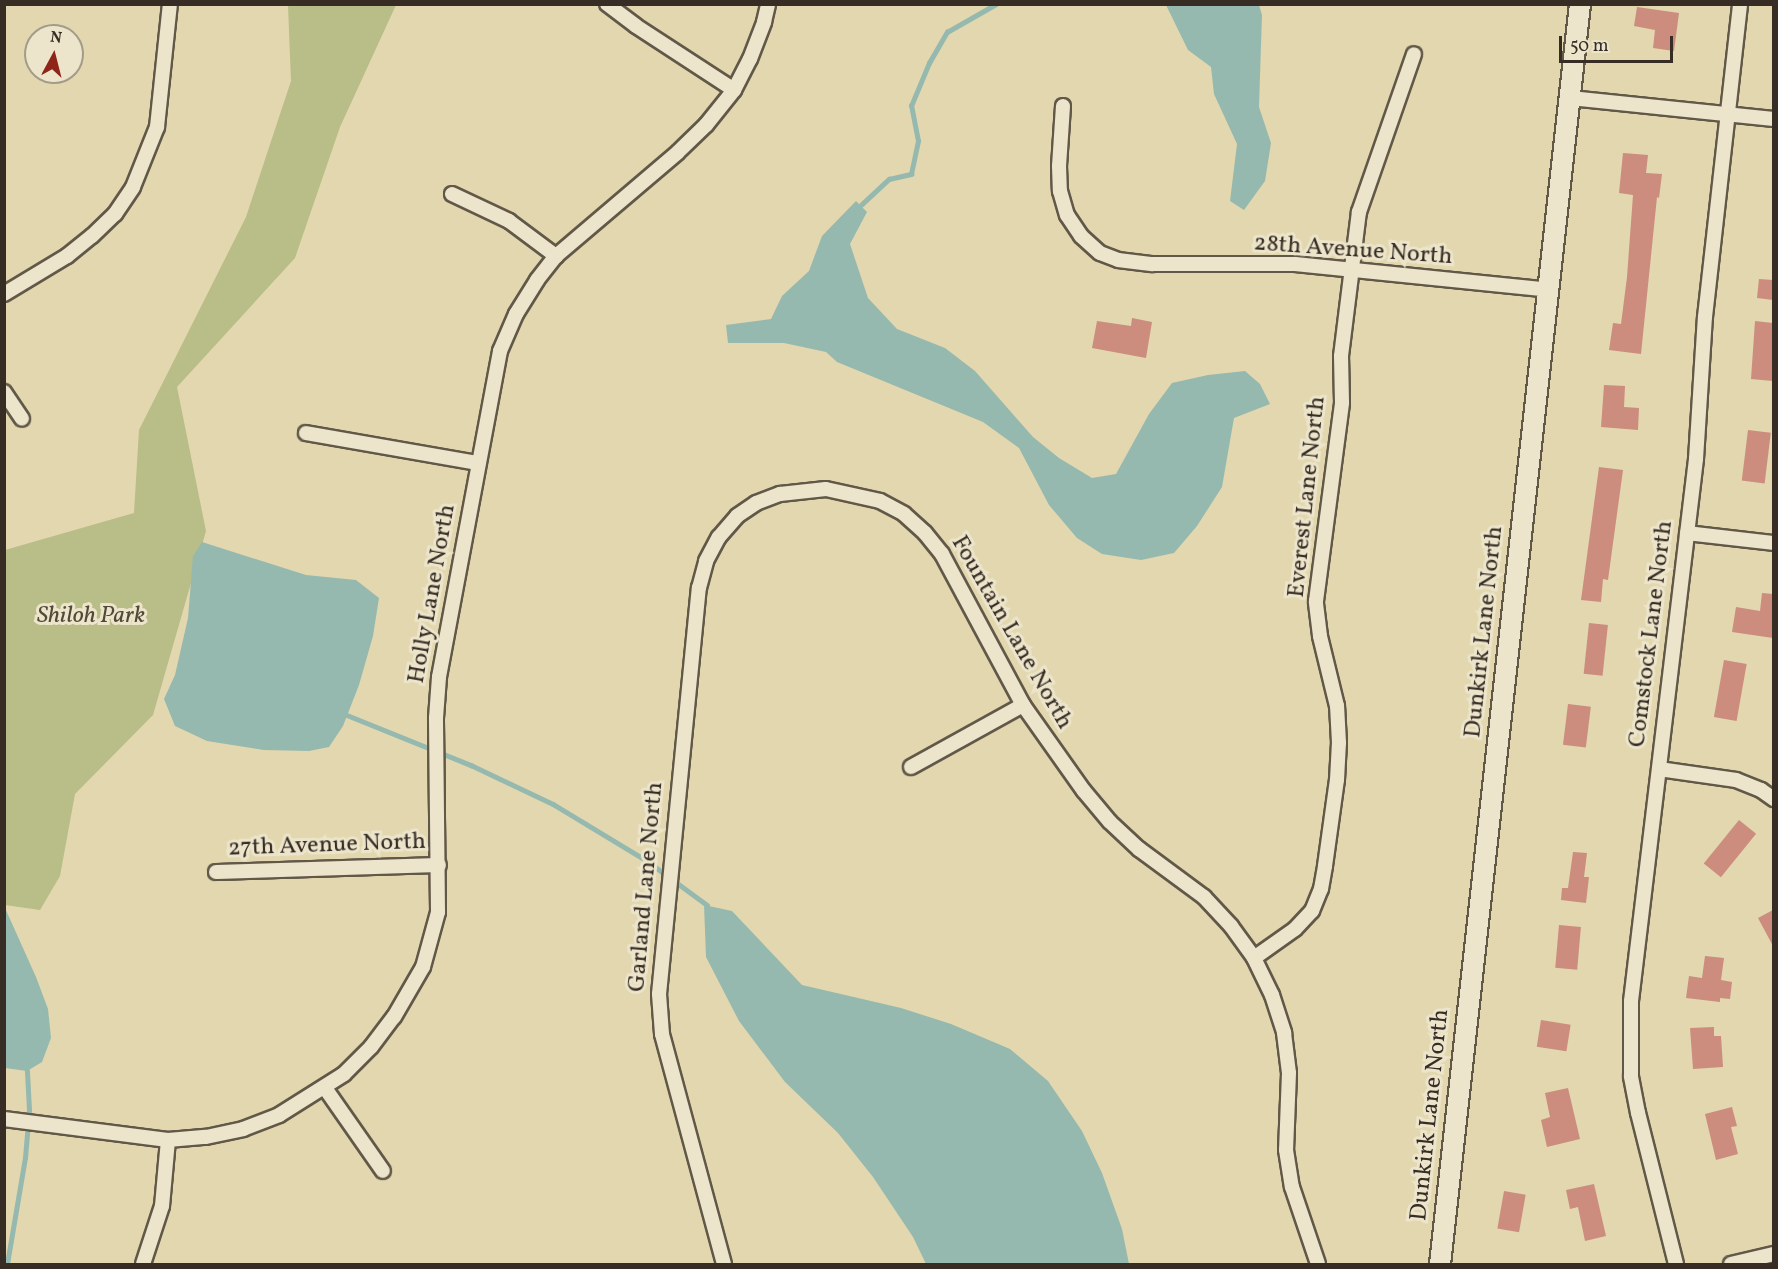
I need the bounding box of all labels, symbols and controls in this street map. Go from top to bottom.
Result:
north arrow [24,24,84,84]
scale bar [1562,24,1676,62]
text: N [49,26,63,50]
text: 50 m [1570,34,1609,59]
street label: 28th Avenue North [1253,230,1453,272]
street label: Everest Lane North [1283,395,1333,599]
street label: Holly Lane North [403,502,463,686]
street label: Comstock Lane North [1624,519,1680,749]
street label: Dunkirk Lane North [1460,525,1510,739]
street label: Fountain Lane North [944,531,1078,735]
park label: Shiloh Park [37,603,145,631]
street label: Garland Lane North [623,781,671,993]
street label: 27th Avenue North [227,828,427,864]
street label: Dunkirk Lane North [1406,1008,1456,1222]

